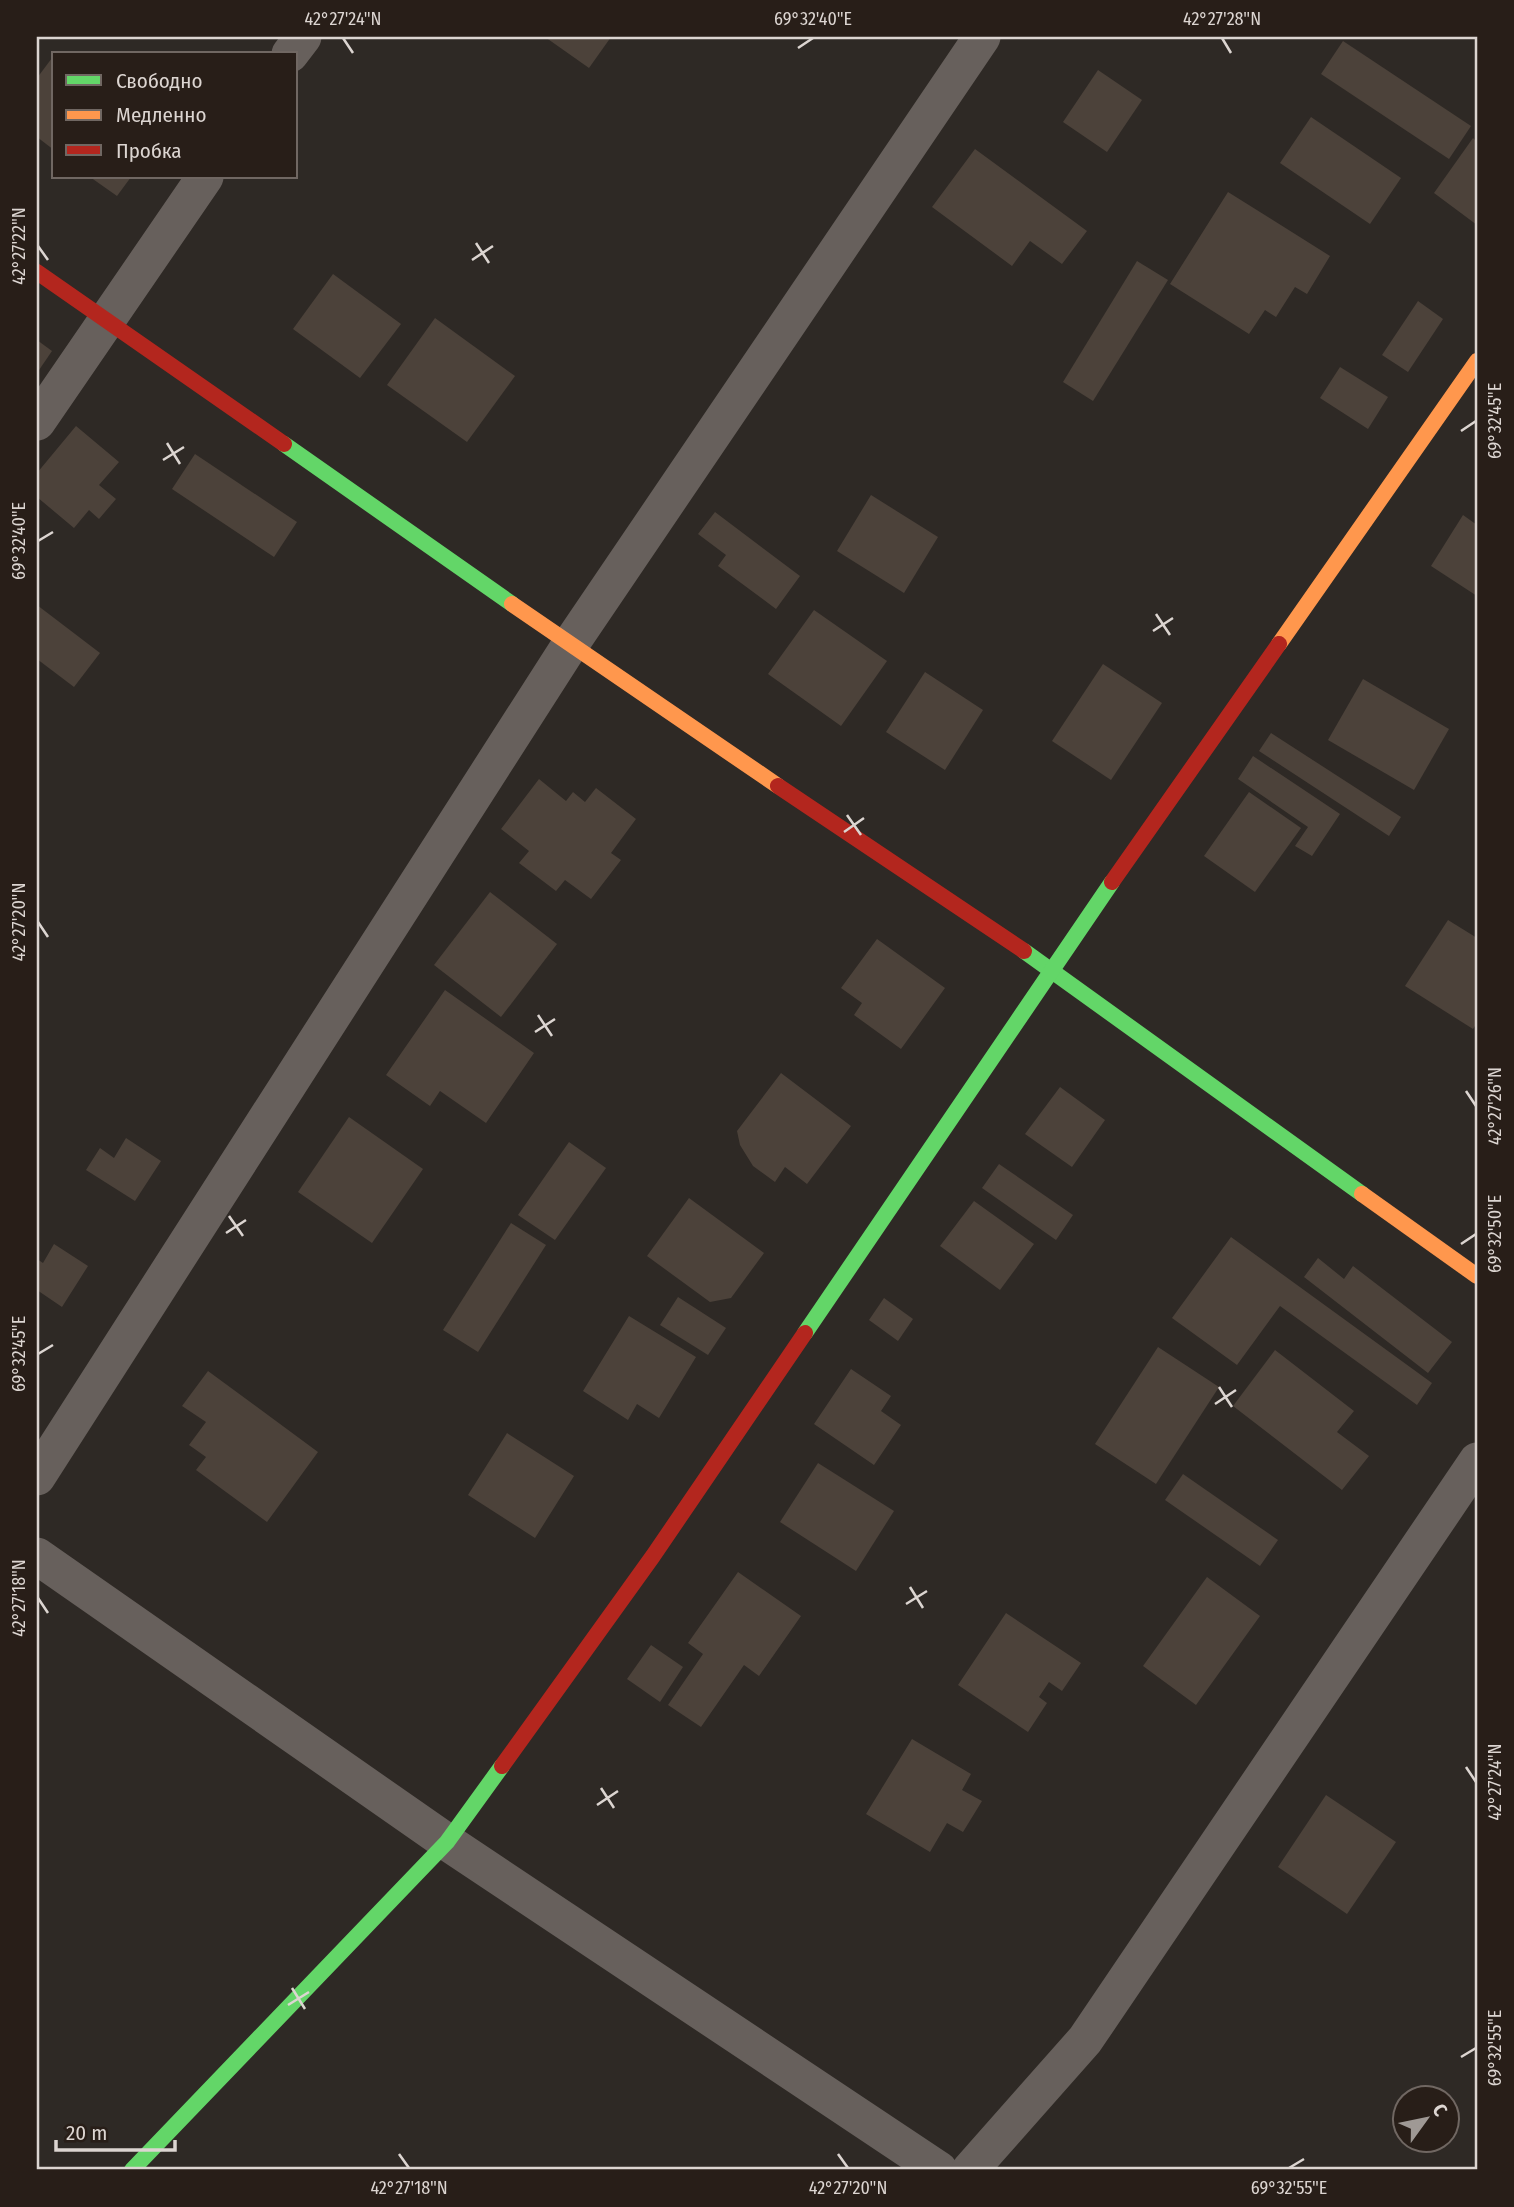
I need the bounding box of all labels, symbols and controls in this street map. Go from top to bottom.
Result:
text: 42°27'24"N [305,8,381,30]
text: 69°32'40"E [774,8,852,30]
text: 42°27'28"N [1183,8,1261,30]
legend [52,52,298,178]
text: Свободно [116,68,202,94]
text: Медленно [116,102,206,128]
text: Пробка [116,138,182,164]
text: 42°27'22"N [8,207,30,285]
text: 69°32'45"E [1484,383,1506,459]
text: 69°32'40"E [8,502,30,580]
text: 42°27'20"N [8,883,30,961]
text: 42°27'26"N [1484,1067,1506,1145]
text: 69°32'50"E [1484,1195,1506,1273]
text: 69°32'45"E [8,1316,30,1392]
text: 42°27'18"N [8,1559,30,1637]
text: 42°27'24"N [1484,1744,1506,1820]
text: 69°32'55"E [1484,2010,1506,2086]
north arrow [1392,2084,1462,2154]
text: С [1427,2100,1452,2120]
scale bar [56,2109,175,2153]
text: 20 m [66,2120,107,2146]
text: 42°27'18"N [370,2177,448,2199]
text: 42°27'20"N [809,2177,887,2199]
text: 69°32'55"E [1251,2177,1327,2199]

